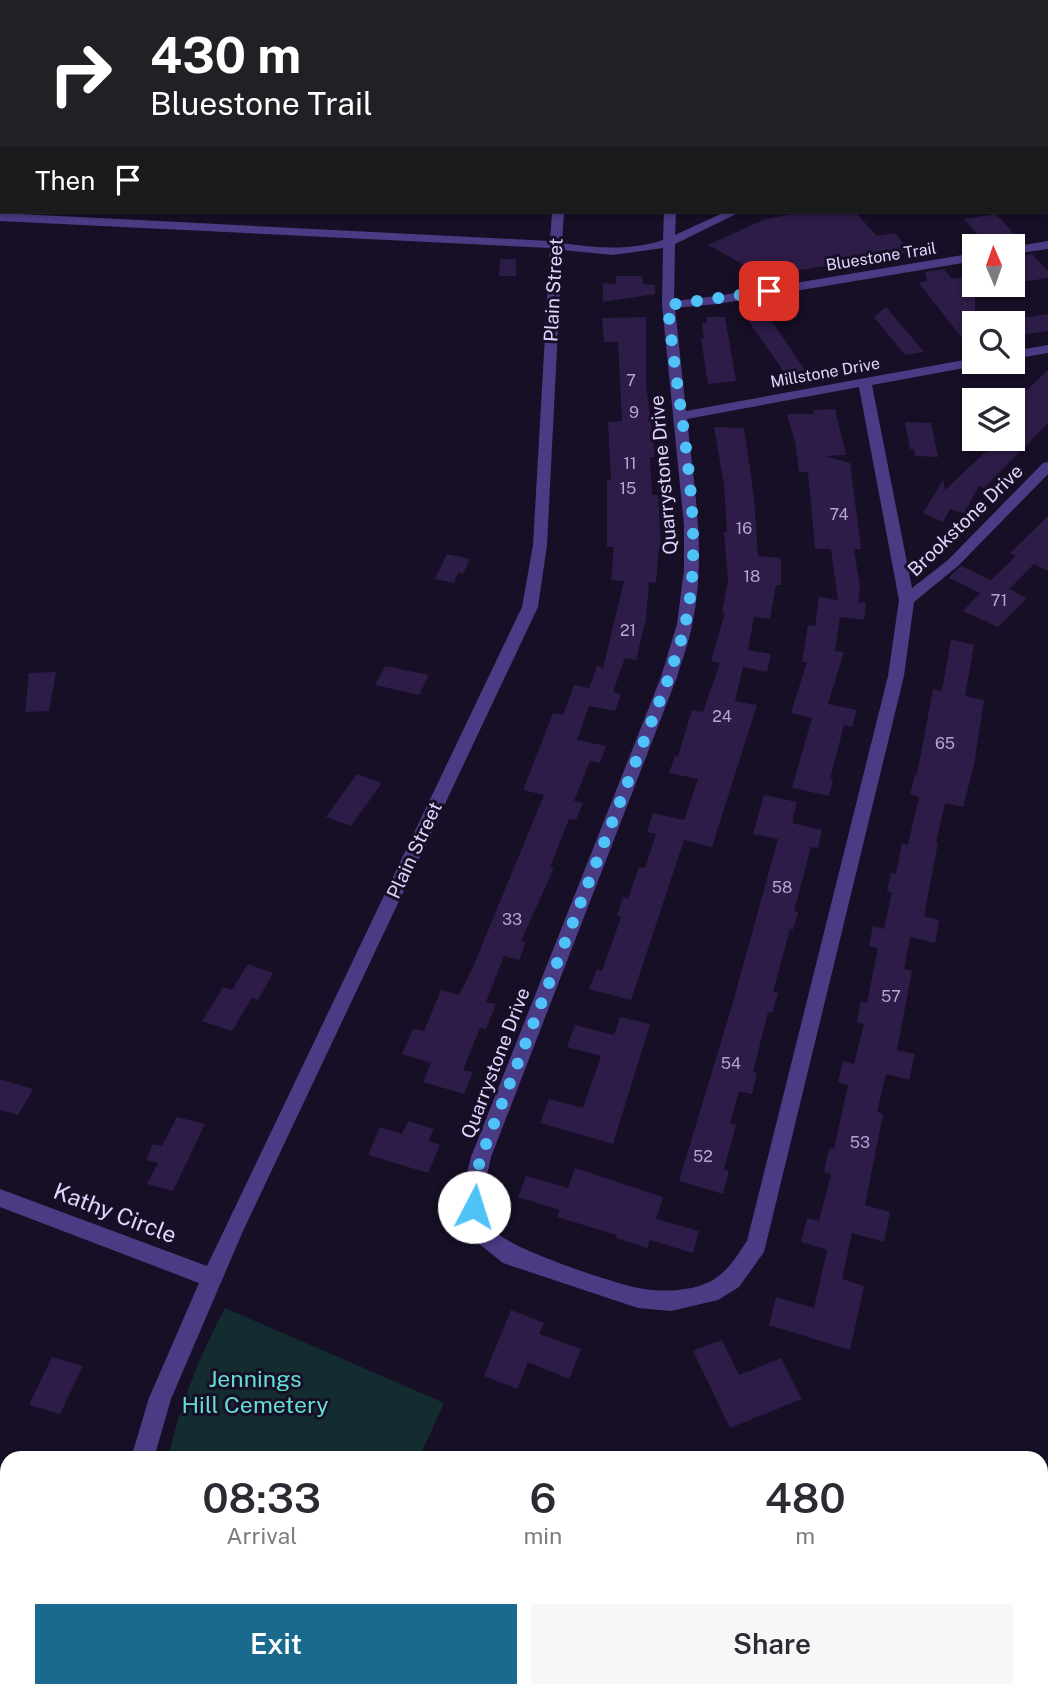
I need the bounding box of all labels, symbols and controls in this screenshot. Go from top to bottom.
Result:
text: 430 m [150,26,301,84]
icon: right [35,28,126,119]
text: Bluestone Trail [150,85,373,122]
icon: arrive [109,161,147,199]
text: Then [35,165,95,196]
north arrow [962,234,1026,298]
map controls [962,234,1025,451]
street label: Plain Street [539,237,567,343]
street label: Bluestone Trail [825,238,938,275]
pin [739,261,799,321]
icon: arrive [750,272,788,310]
button: search [962,311,1025,374]
street label: Millstone Drive [769,354,881,391]
house number: 7 [626,371,636,390]
button: layers [962,388,1025,451]
street label: Quarrystone Drive [645,394,681,556]
house number: 9 [629,403,639,422]
house number: 11 [623,454,637,473]
street label: Brookstone Drive [903,460,1027,580]
house number: 15 [620,479,636,498]
house number: 74 [829,505,849,524]
house number: 16 [736,519,752,538]
house number: 18 [744,567,760,586]
house number: 71 [991,591,1007,610]
house number: 21 [620,621,636,640]
house number: 24 [712,707,732,726]
house number: 65 [935,734,955,753]
street label: Plain Street [382,798,446,902]
house number: 58 [772,878,792,897]
house number: 33 [502,910,522,929]
street label: Quarrystone Drive [456,984,534,1142]
house number: 57 [881,987,901,1006]
house number: 54 [721,1054,741,1073]
house number: 53 [850,1133,870,1152]
house number: 52 [693,1147,713,1166]
position arrow [437,1170,511,1244]
street label: Kathy Circle [50,1177,181,1248]
park label: Jennings Hill Cemetery [181,1365,329,1418]
text: 08:33 [202,1473,321,1522]
text: 6 [529,1473,556,1522]
text: 480 [765,1473,846,1522]
text: Arrival [226,1522,297,1549]
text: min [523,1522,562,1549]
text: m [795,1522,815,1549]
button: Exit [35,1604,517,1684]
button: Share [531,1604,1013,1684]

